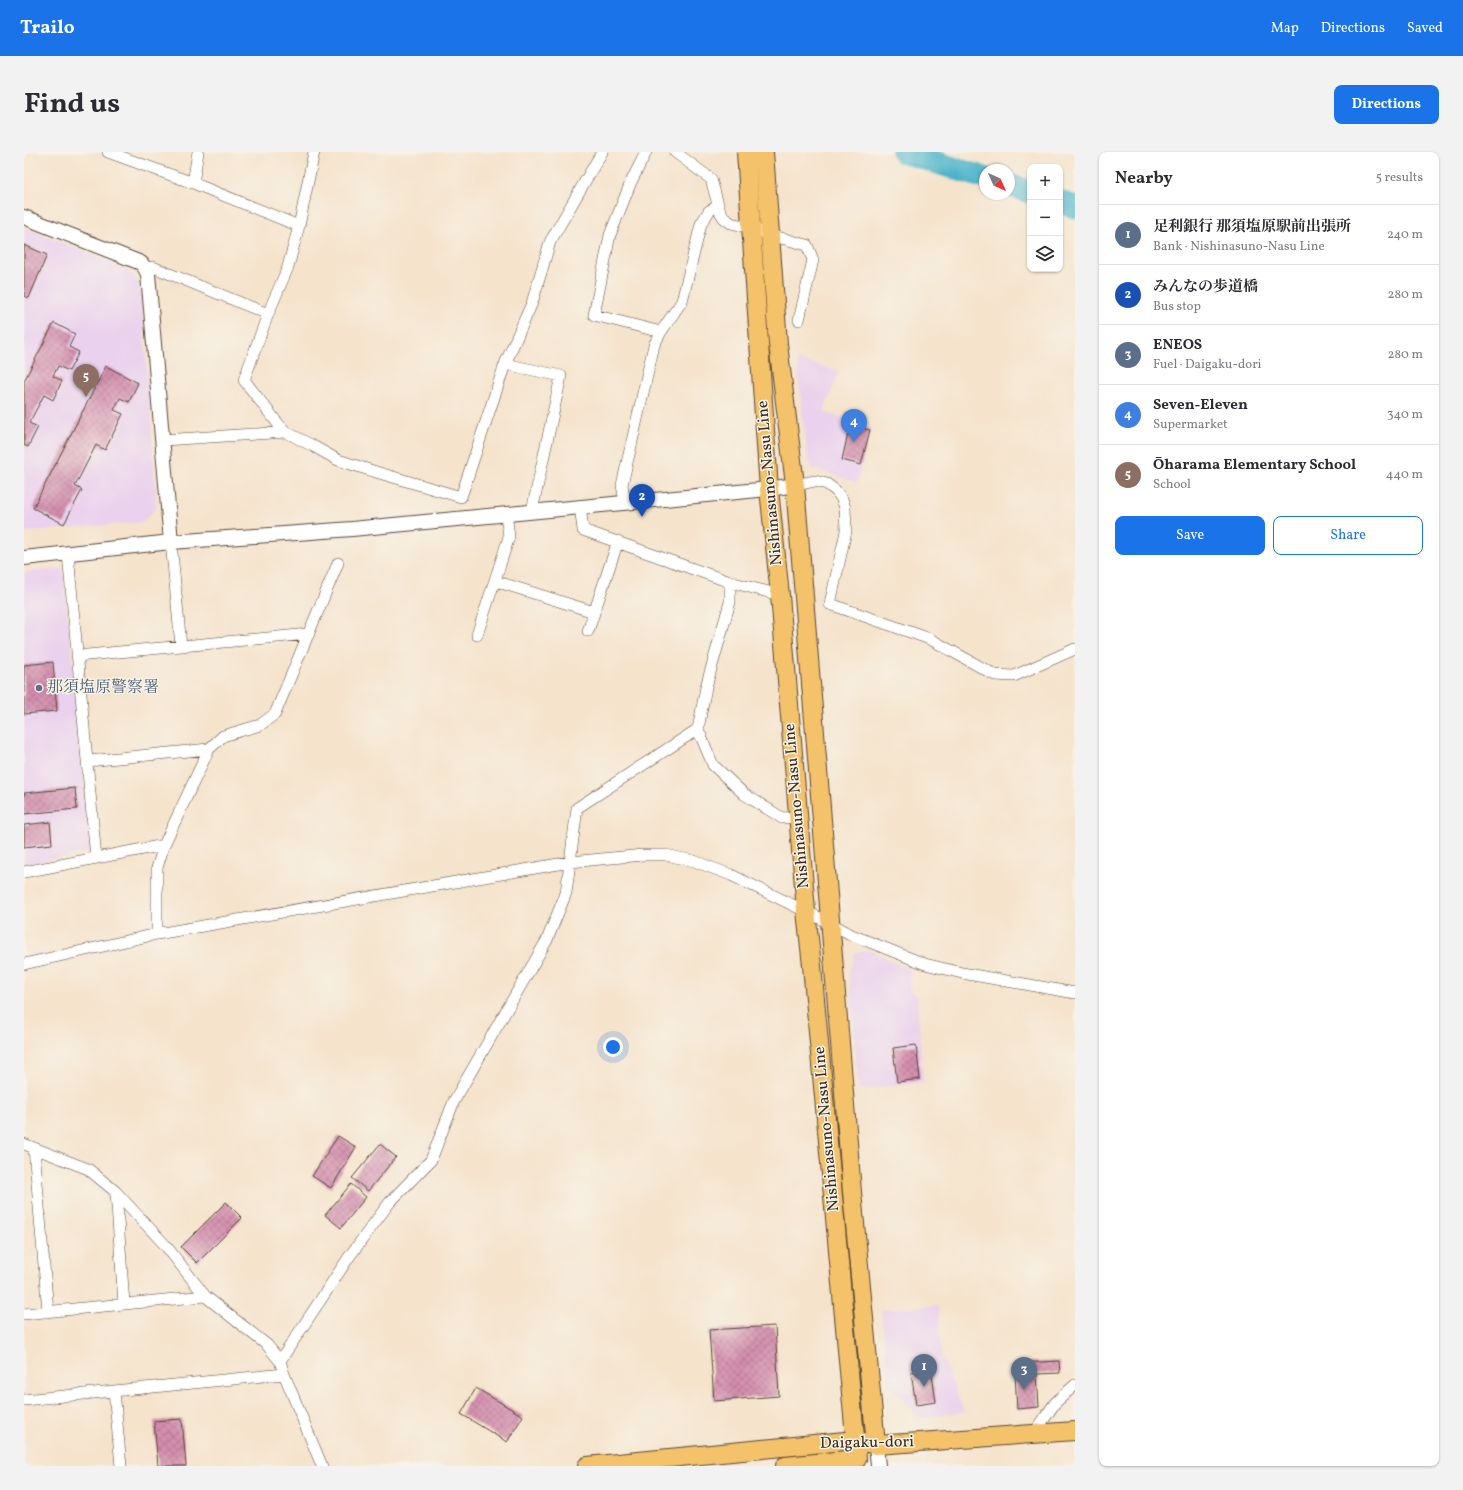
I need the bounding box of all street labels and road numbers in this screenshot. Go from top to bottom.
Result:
street label: Nishinasuno-Nasu Line [752,400,788,566]
street label: Nishinasuno-Nasu Line [779,723,815,889]
street label: Nishinasuno-Nasu Line [809,1046,845,1212]
street label: Daigaku-dori [820,1431,914,1455]

